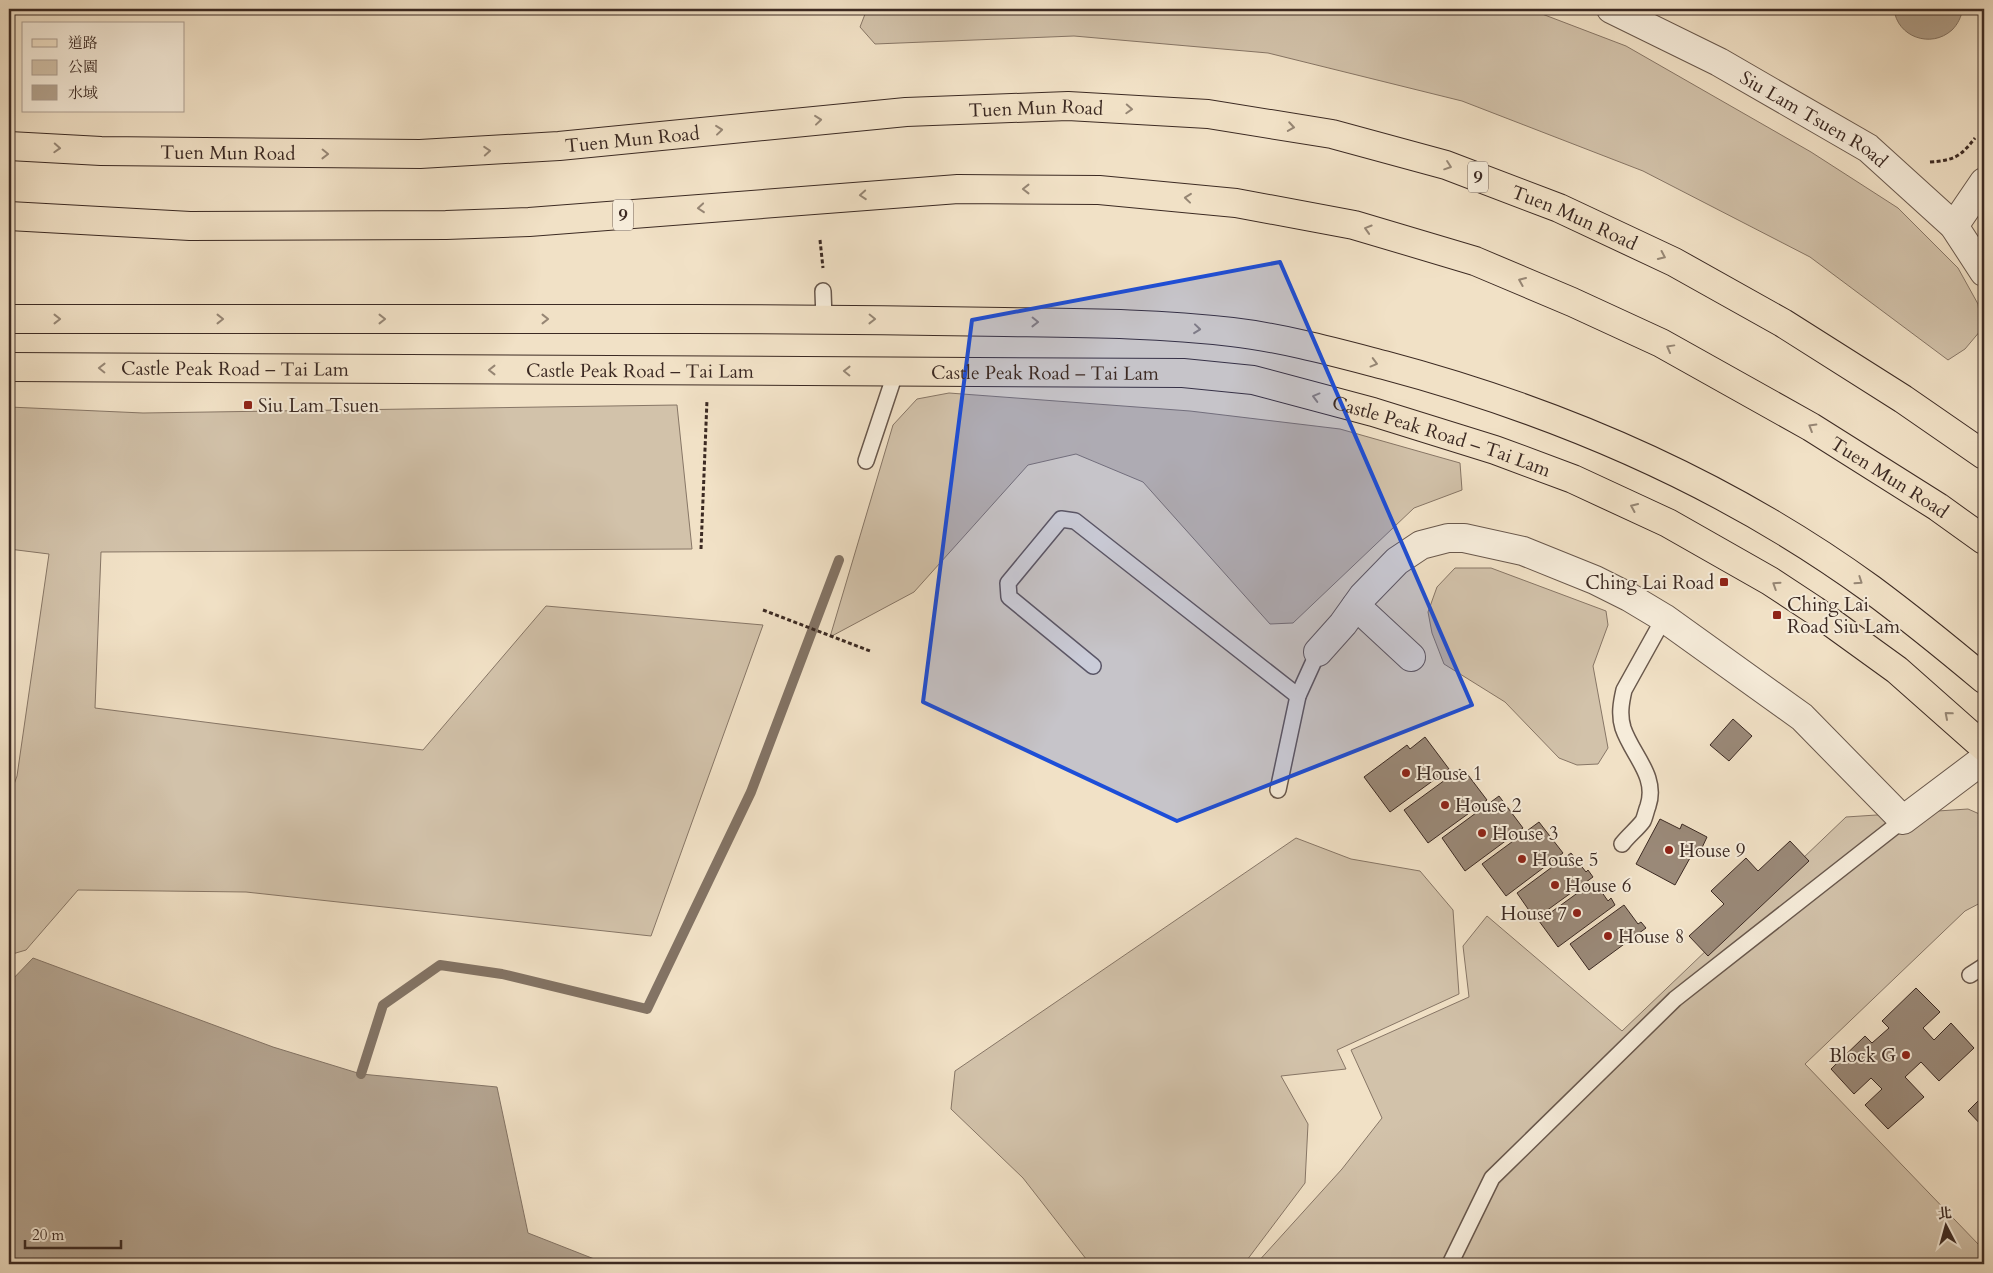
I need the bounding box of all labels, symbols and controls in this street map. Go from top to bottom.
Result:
legend [22,22,185,112]
text: 道路 [68,33,98,53]
text: 公園 [68,57,98,77]
street label: Siu Lam Tsuen Road [1735,65,1893,174]
text: 水域 [68,83,98,103]
street label: Tuen Mun Road [968,94,1104,124]
one-way arrow [1126,104,1134,115]
one-way arrow [815,115,823,126]
street label: Tuen Mun Road [564,120,701,159]
one-way arrow [1286,122,1295,132]
one-way arrow [715,125,723,136]
street label: Tuen Mun Road [160,140,295,167]
one-way arrow [54,143,62,154]
one-way arrow [483,145,491,156]
one-way arrow [322,149,329,159]
one-way arrow [1443,160,1452,170]
road number: 9 [1468,162,1488,192]
street label: Tuen Mun Road [1508,179,1641,257]
one-way arrow [1021,184,1029,194]
one-way arrow [859,190,867,201]
one-way arrow [1184,193,1192,204]
road number: 9 [613,200,633,230]
one-way arrow [697,202,705,213]
one-way arrow [1364,225,1373,235]
one-way arrow [1657,250,1666,261]
one-way arrow [1518,277,1527,287]
one-way arrow [54,314,62,324]
one-way arrow [216,314,224,324]
one-way arrow [379,314,387,324]
one-way arrow [542,314,549,324]
one-way arrow [869,314,877,325]
one-way arrow [1031,317,1039,328]
one-way arrow [1193,323,1201,334]
one-way arrow [1666,344,1675,354]
street label: Castle Peak Road – Tai Lam [121,356,350,383]
one-way arrow [1369,357,1378,368]
street label: Castle Peak Road – Tai Lam [526,358,755,385]
street label: Castle Peak Road – Tai Lam [931,360,1160,387]
one-way arrow [98,363,106,373]
one-way arrow [488,365,496,375]
one-way arrow [843,365,851,376]
street label: Castle Peak Road – Tai Lam [1329,390,1555,484]
one-way arrow [1311,392,1320,403]
place label: Siu Lam Tsuen [258,393,380,419]
marker: Siu Lam Tsuen [242,399,254,411]
one-way arrow [1808,424,1817,434]
street label: Tuen Mun Road [1825,431,1954,525]
one-way arrow [1630,503,1639,513]
place label: Ching Lai Road [1585,570,1714,596]
one-way arrow [1854,575,1863,584]
marker: Ching Lai Road [1718,576,1730,588]
one-way arrow [1773,582,1782,591]
place label: Ching Lai Road Siu Lam [1787,592,1901,640]
marker: Ching Lai Road Siu Lam [1771,609,1783,621]
one-way arrow [1944,711,1953,720]
place label: House 1 [1416,761,1482,787]
marker: House 1 [1400,767,1412,779]
place label: House 2 [1455,793,1522,819]
marker: House 2 [1439,799,1451,811]
place label: House 3 [1492,821,1558,847]
marker: House 3 [1476,827,1488,839]
place label: House 9 [1679,838,1746,864]
marker: House 9 [1663,844,1675,856]
place label: House 5 [1532,847,1598,873]
marker: House 5 [1516,853,1528,865]
place label: House 6 [1565,873,1631,899]
marker: House 6 [1549,879,1561,891]
place label: House 7 [1501,901,1567,927]
marker: House 7 [1571,907,1583,919]
place label: House 8 [1618,924,1684,950]
marker: House 8 [1602,930,1614,942]
place label: Block G [1829,1043,1896,1069]
marker: Block G [1900,1049,1912,1061]
north arrow [1920,1200,1970,1250]
text: 北 [1937,1203,1953,1224]
scale bar [25,1218,121,1250]
text: 20 m [32,1225,64,1245]

